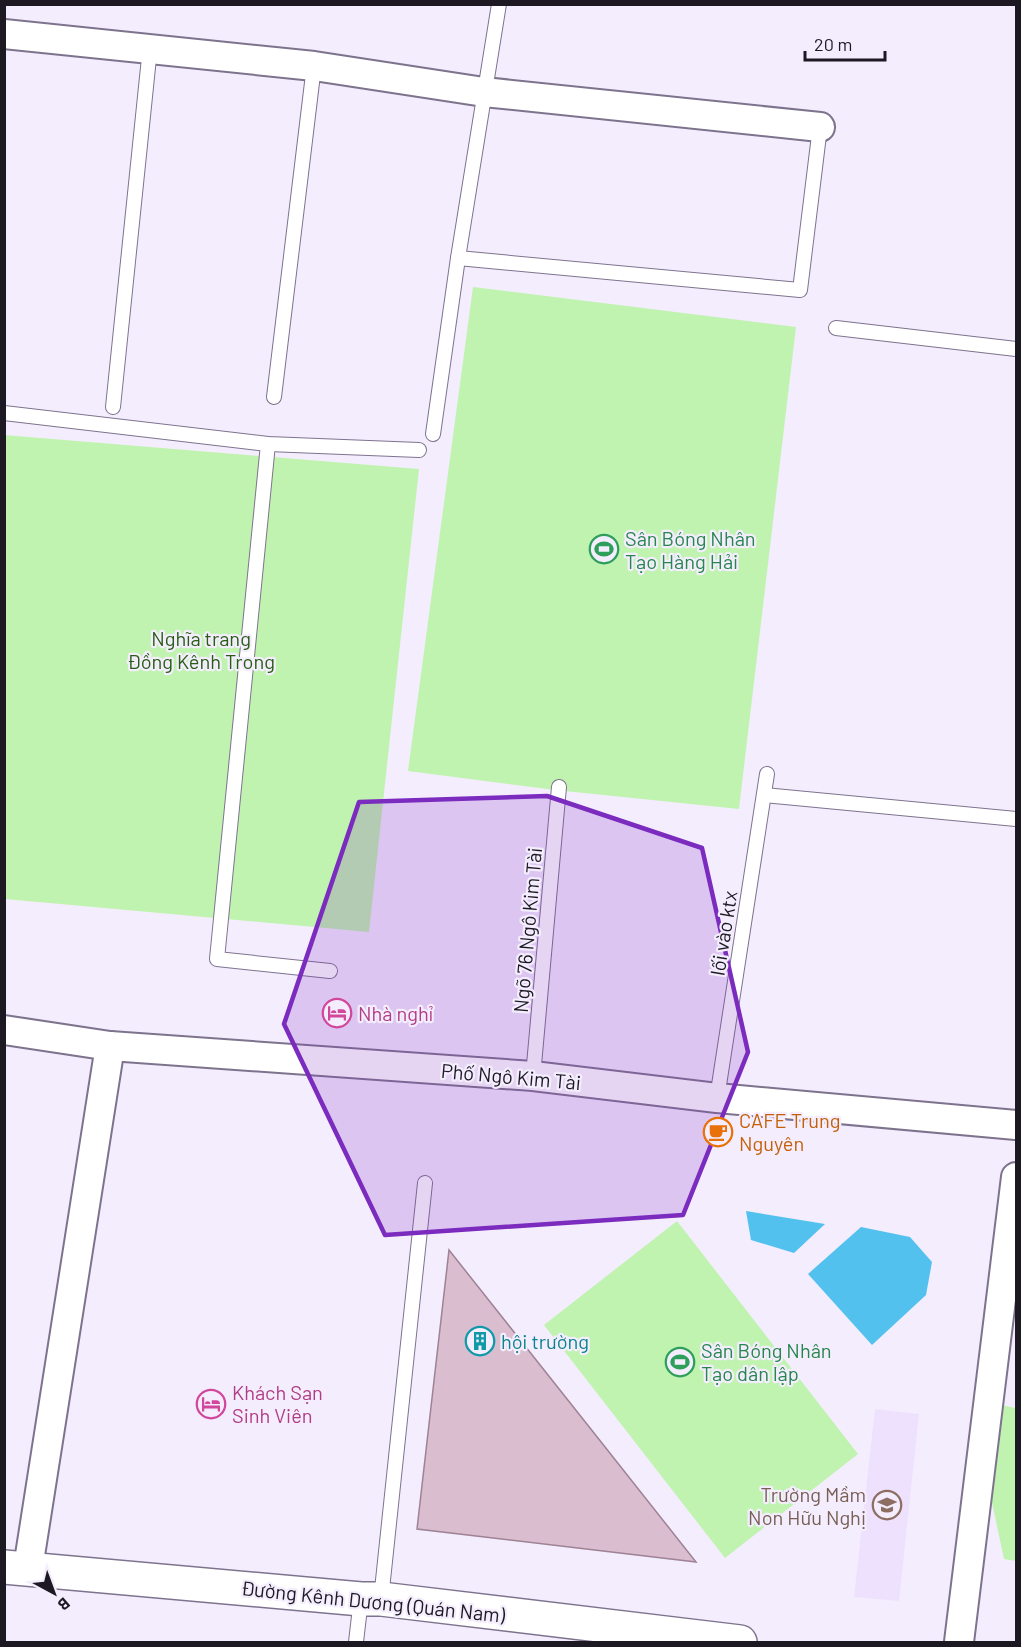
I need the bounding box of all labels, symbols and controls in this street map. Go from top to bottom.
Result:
scale bar [805,24,884,62]
text: 20 m [814,33,852,55]
place label: Sân Bóng Nhân Tạo Hàng Hải [625,526,756,573]
sports icon: Sân Bóng Nhân Tạo Hàng Hải [588,533,620,565]
park label: Nghĩa trang Đồng Kênh Trong [127,626,275,673]
street label: Ngõ 76 Ngô Kim Tài [508,846,546,1014]
street label: lối vào ktx [704,888,742,977]
hotel icon: Nhà nghỉ [321,997,353,1029]
place label: Nhà nghỉ [358,1001,433,1025]
street label: Phố Ngô Kim Tài [440,1058,582,1094]
place label: CAFE Trung Nguyên [739,1108,841,1155]
cafe icon: CAFE Trung Nguyên [702,1116,734,1148]
building icon: hội trường [464,1325,496,1357]
place label: hội trường [501,1329,589,1353]
place label: Sân Bóng Nhân Tạo dân lập [701,1338,832,1385]
sports icon: Sân Bóng Nhân Tạo dân lập [664,1346,696,1378]
place label: Khách Sạn Sinh Viên [232,1380,323,1427]
hotel icon: Khách Sạn Sinh Viên [195,1388,227,1420]
place label: Trường Mầm Non Hữu Nghị [748,1482,866,1529]
school or university icon: Trường Mầm Non Hữu Nghị [871,1489,903,1521]
north arrow [24,1563,84,1623]
street label: Đường Kênh Dương (Quán Nam) [240,1575,507,1627]
text: B [54,1594,74,1615]

